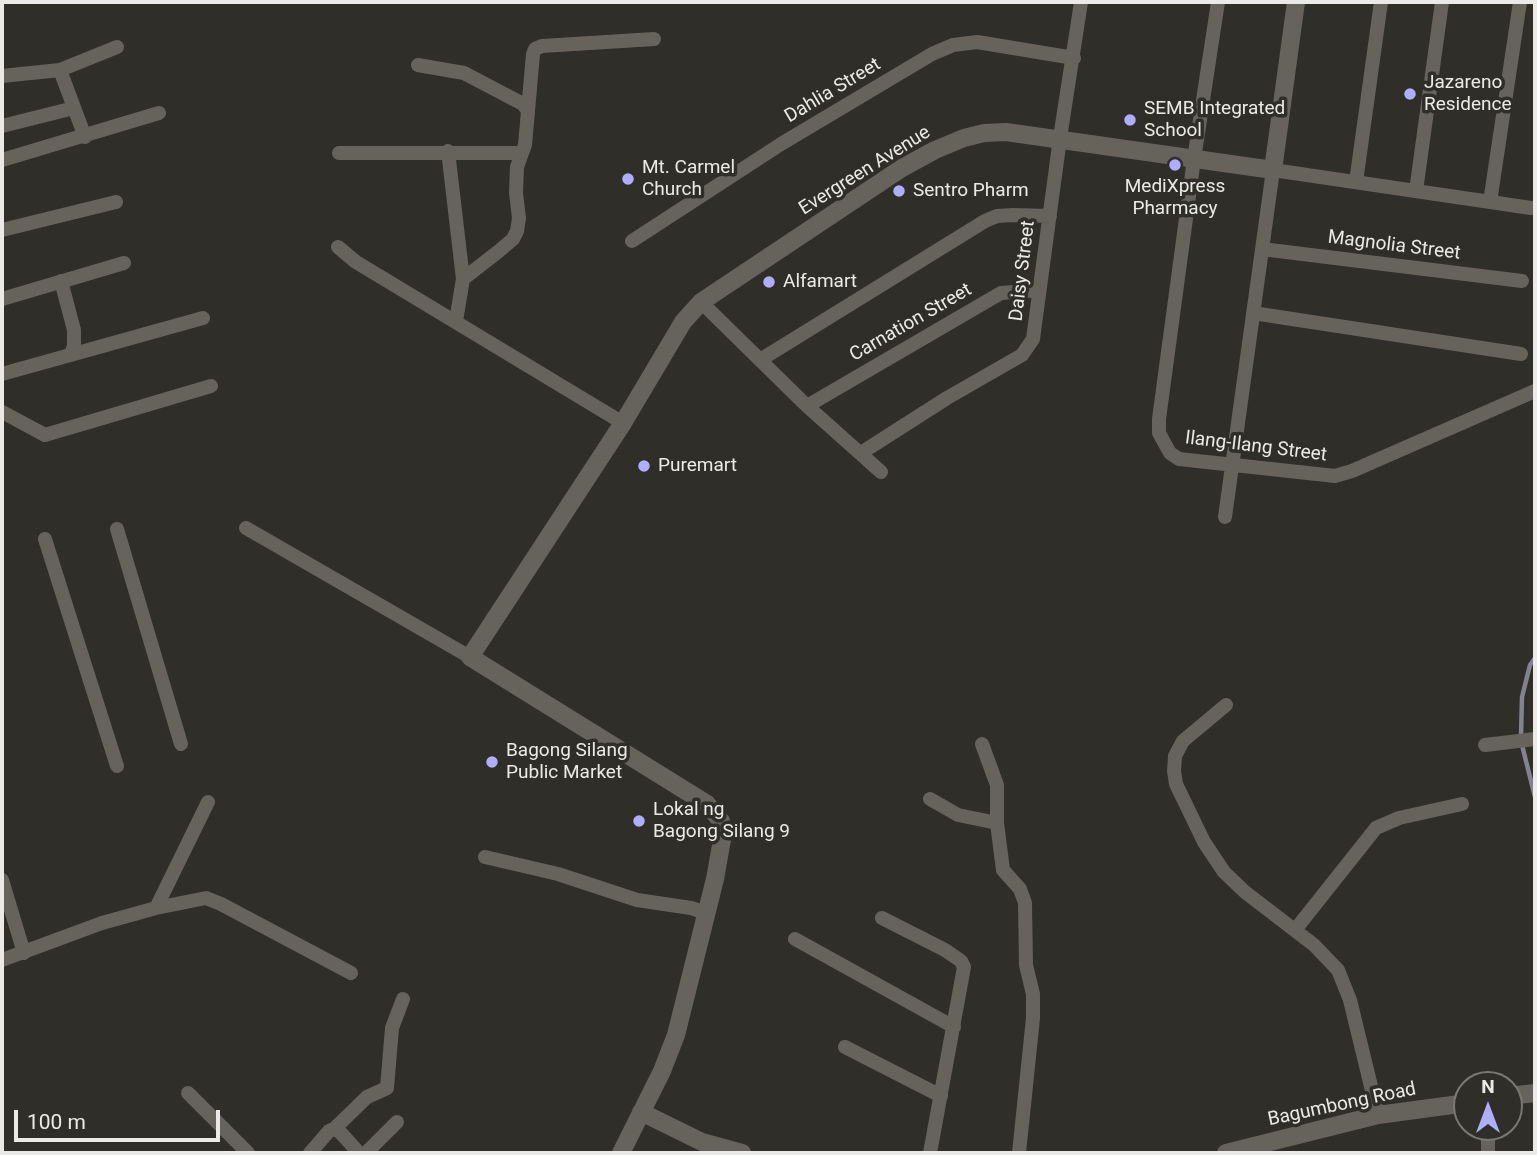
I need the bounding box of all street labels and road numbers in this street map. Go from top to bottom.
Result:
street label: Dahlia Street [781,53,885,129]
street label: Evergreen Avenue [795,121,935,221]
street label: Daisy Street [1006,219,1040,323]
street label: Magnolia Street [1326,227,1462,265]
street label: Carnation Street [846,279,976,367]
street label: Ilang-Ilang Street [1184,427,1328,467]
street label: Bagumbong Road [1266,1078,1418,1132]

